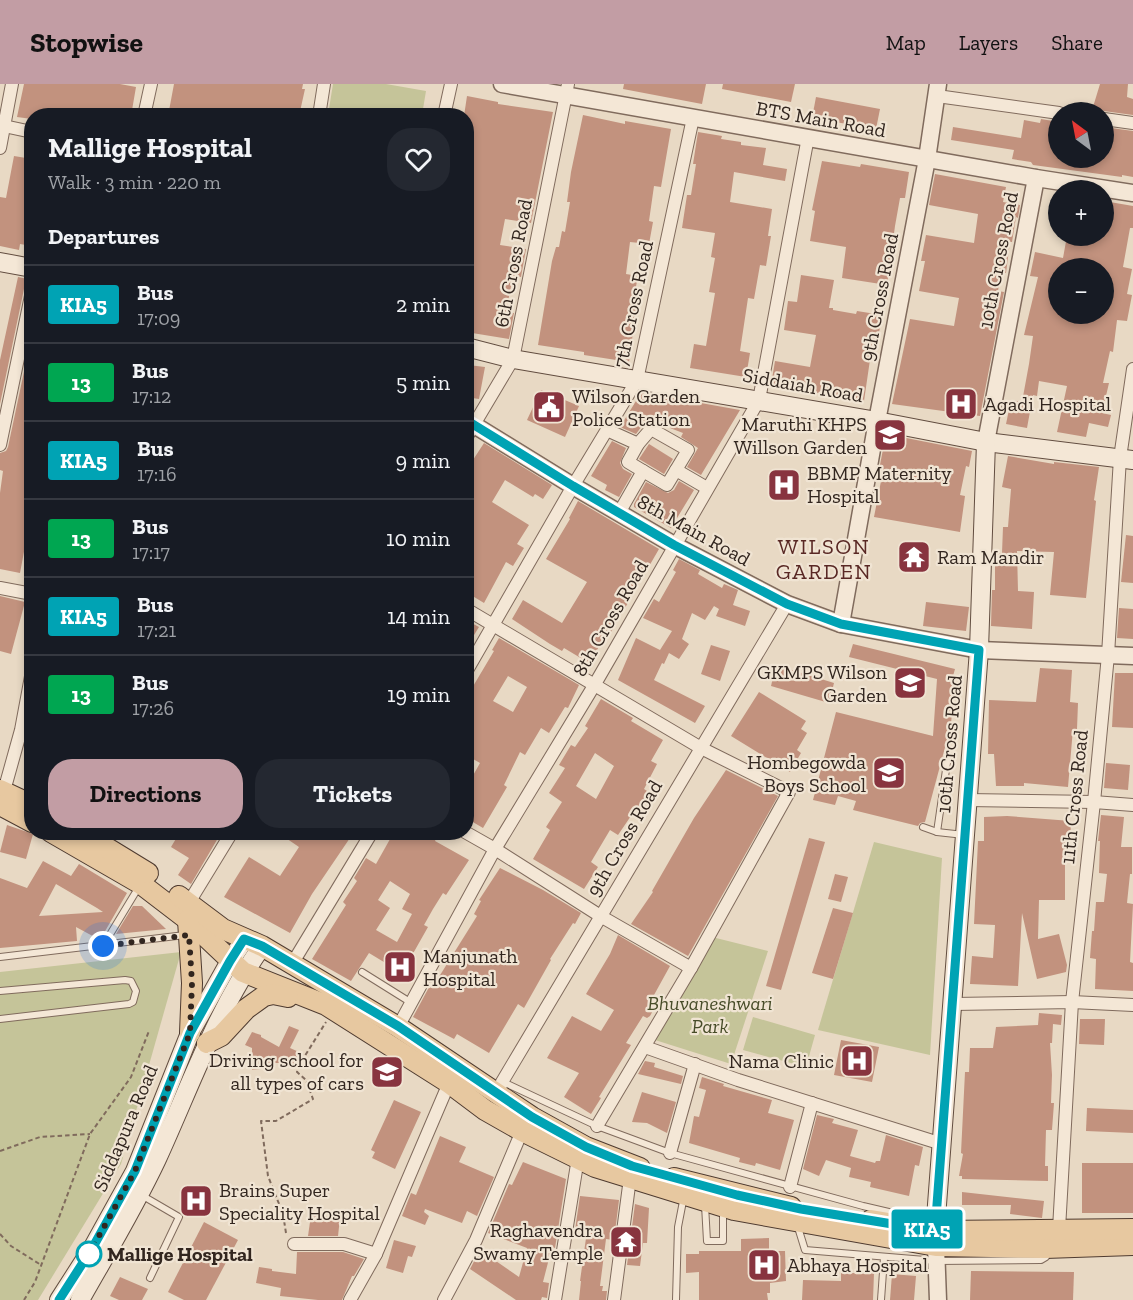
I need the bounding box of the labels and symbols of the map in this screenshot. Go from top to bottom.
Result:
street label: BTS Main Road [754,96,888,142]
north arrow [1048,102,1114,168]
street label: 10th Cross Road [973,190,1023,330]
street label: 6th Cross Road [489,197,537,329]
street label: 9th Cross Road [855,231,903,363]
street label: 7th Cross Road [608,238,658,370]
street label: Siddaiah Road [741,363,865,407]
place label: Wilson Garden Police Station [572,384,701,431]
hospital icon: Agadi Hospital [943,386,979,422]
public building icon: Wilson Garden Police Station [531,389,567,425]
place label: Agadi Hospital [984,392,1111,416]
place label: Maruthi KHPS Willson Garden [734,412,868,459]
school or university icon: Maruthi KHPS Willson Garden [872,417,908,453]
place label: BBMP Maternity Hospital [807,461,952,508]
hospital icon: BBMP Maternity Hospital [766,467,802,503]
street label: 8th Main Road [633,489,755,571]
district label: WILSON GARDEN [776,533,872,585]
temple icon: Ram Mandir [896,539,932,575]
place label: Ram Mandir [937,545,1044,569]
street label: 8th Cross Road [567,556,653,680]
place label: GKMPS Wilson Garden [757,660,888,707]
school or university icon: GKMPS Wilson Garden [892,665,928,701]
street label: 10th Cross Road [931,674,967,814]
street label: 11th Cross Road [1055,729,1093,865]
place label: Hombegowda Boys School [747,750,866,797]
school or university icon: Hombegowda Boys School [871,755,907,791]
street label: 9th Cross Road [581,776,667,900]
your location [88,931,118,961]
place label: Manjunath Hospital [423,944,518,991]
hospital icon: Manjunath Hospital [382,949,418,985]
park label: Bhuvaneshwari Park [647,991,773,1038]
hospital icon: Nama Clinic [839,1043,875,1079]
place label: Driving school for all types of cars [209,1048,364,1095]
place label: Nama Clinic [728,1049,834,1073]
school or university icon: Driving school for all types of cars [369,1054,405,1090]
street label: Siddapura Road [87,1061,163,1195]
place label: Brains Super Speciality Hospital [219,1178,380,1225]
hospital icon: Brains Super Speciality Hospital [178,1183,214,1219]
line badge: KIA5 [885,1210,969,1248]
place label: Raghavendra Swamy Temple [473,1218,603,1265]
temple icon: Raghavendra Swamy Temple [608,1224,644,1260]
marker: Mallige Hospital [76,1241,102,1267]
place label: Mallige Hospital [107,1242,253,1266]
hospital icon: Abhaya Hospital [746,1247,782,1283]
place label: Abhaya Hospital [787,1253,928,1277]

